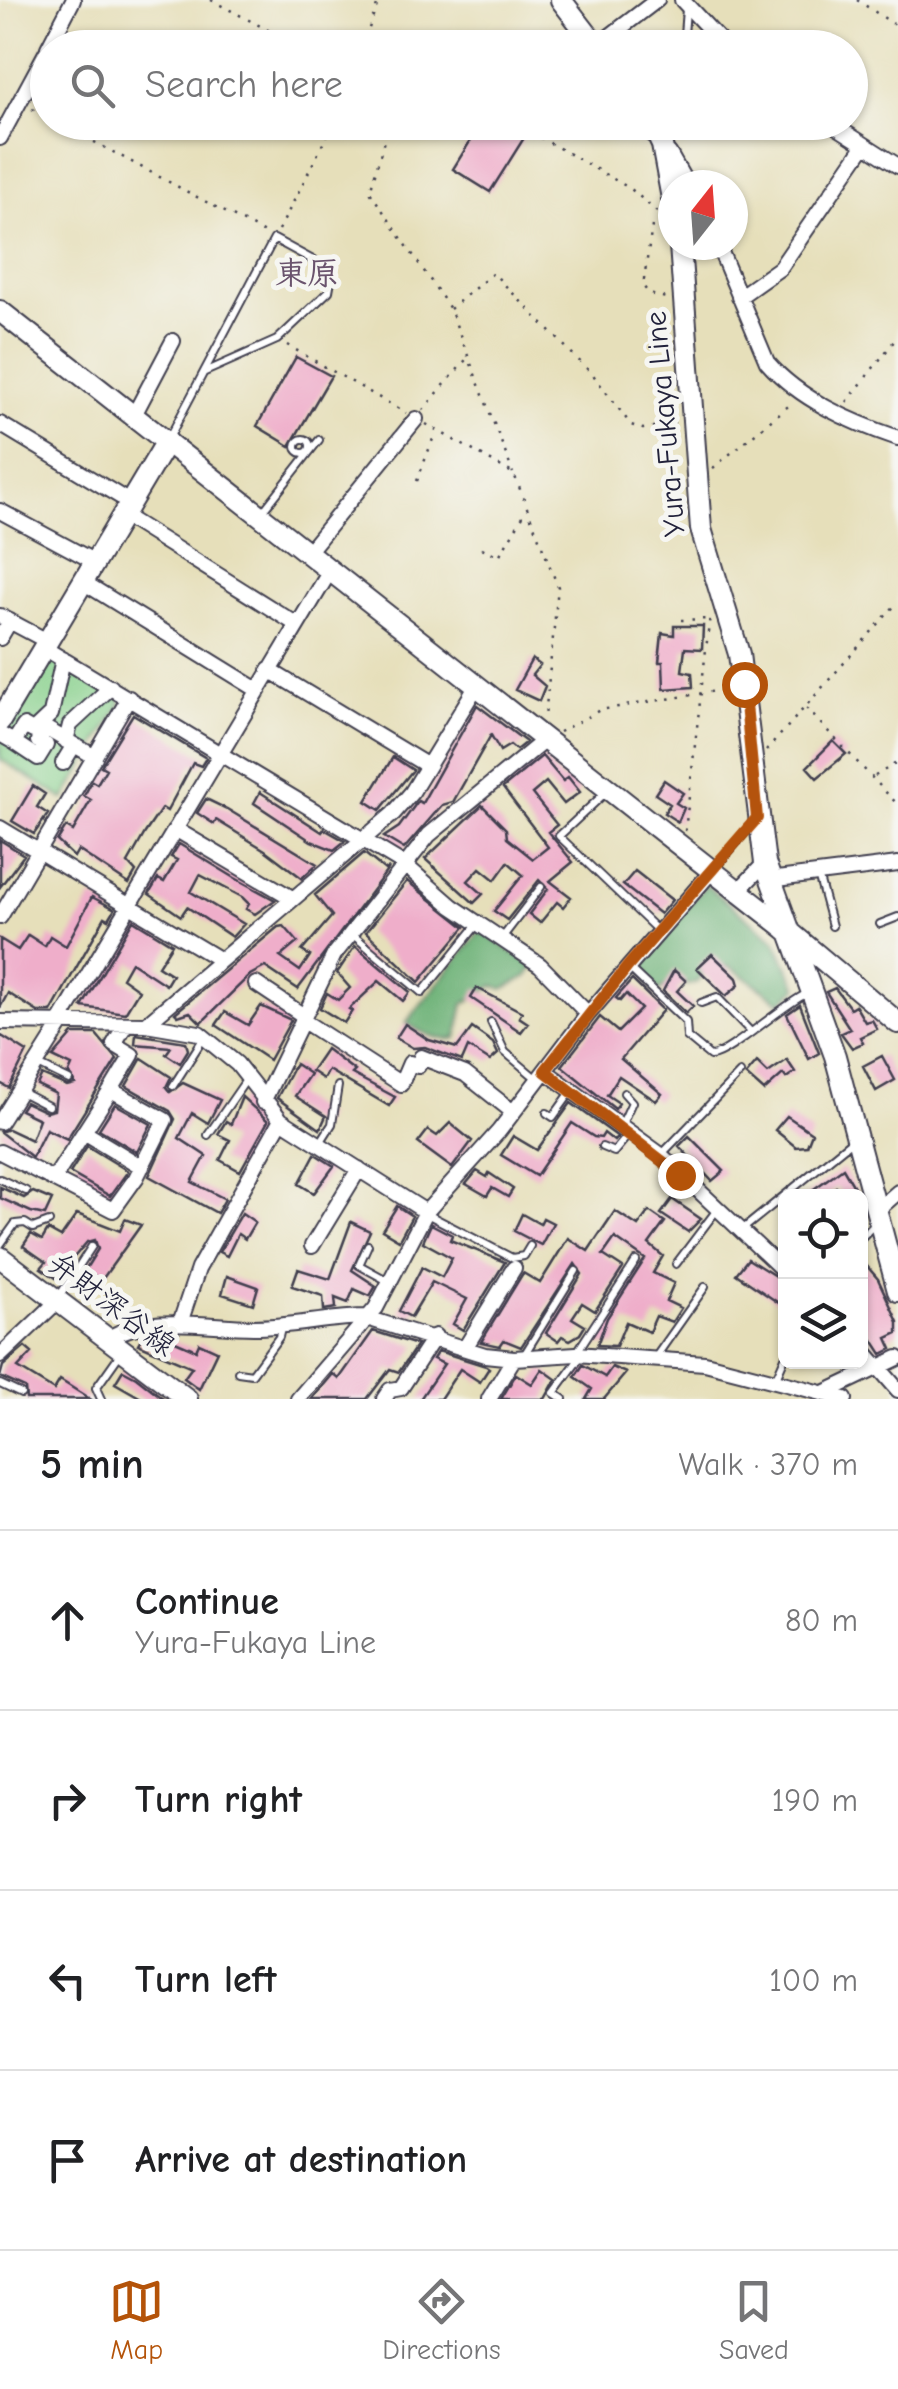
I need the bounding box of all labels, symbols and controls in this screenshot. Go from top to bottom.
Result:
search box [30,30,868,140]
icon: search [65,58,120,113]
text: Search here [145,63,343,107]
north arrow [658,170,748,260]
district label: 東原 [275,255,339,292]
street label: Yura-Fukaya Line [638,310,693,538]
route start [722,662,768,708]
route end [658,1153,704,1199]
map controls [778,1189,868,1369]
button: locate [778,1189,868,1279]
street label: 弁財深谷線 [41,1245,182,1364]
button: layers [778,1279,868,1369]
text: 5 min [40,1440,144,1489]
text: Walk · 370 m [678,1446,858,1483]
text: Continue [135,1580,279,1624]
icon: ahead [40,1593,95,1648]
text: 80 m [785,1602,858,1639]
text: Yura-Fukaya Line [135,1624,376,1661]
icon: right [40,1773,95,1828]
text: Turn right [135,1778,302,1822]
text: 190 m [772,1782,858,1819]
icon: left [40,1953,95,2008]
text: Turn left [135,1958,276,2002]
text: 100 m [769,1962,858,1999]
icon: arrive [40,2133,95,2188]
text: Arrive at destination [135,2138,467,2182]
tab: Map [109,2274,164,2366]
tab: Directions [382,2274,501,2366]
tab: Saved [719,2274,789,2366]

